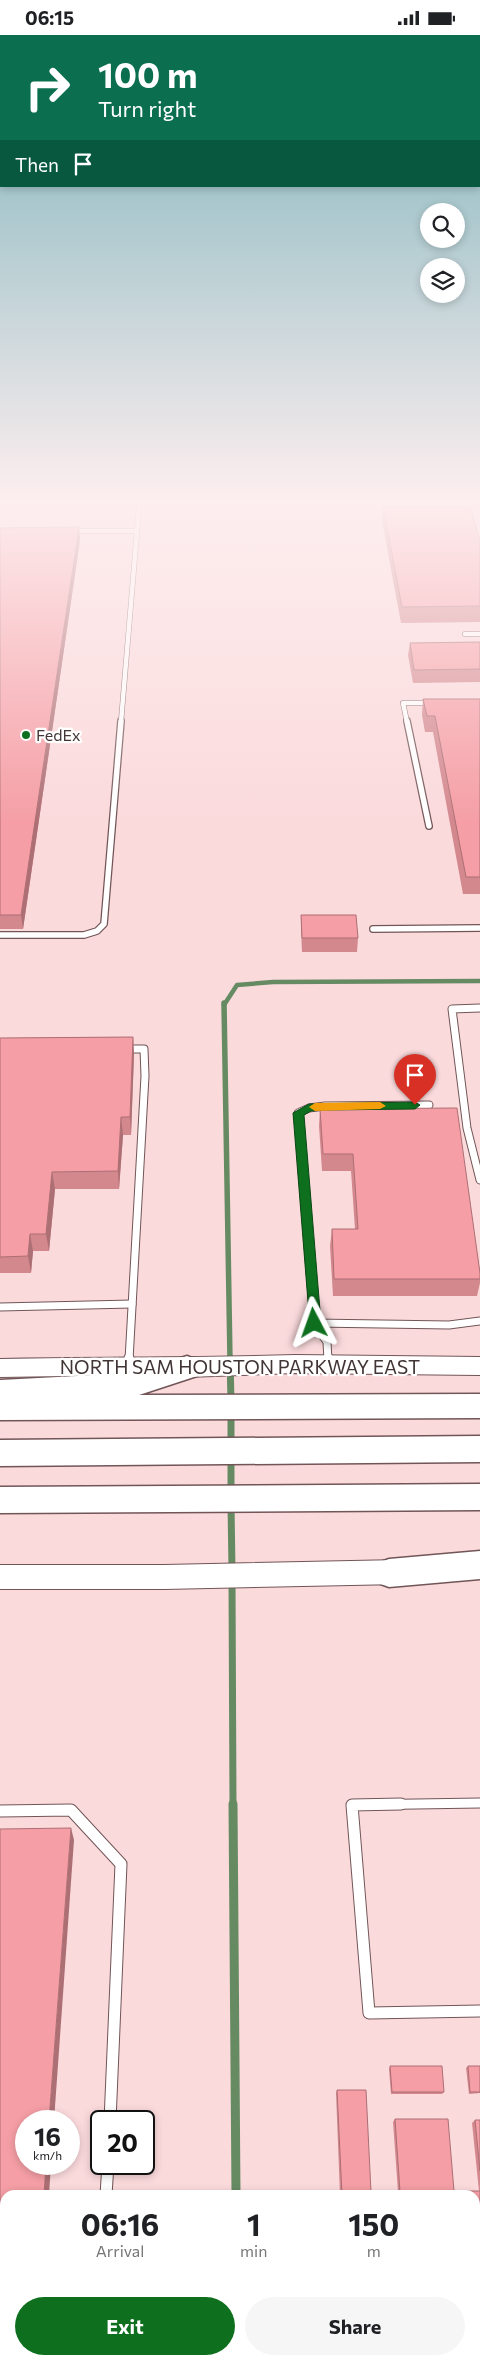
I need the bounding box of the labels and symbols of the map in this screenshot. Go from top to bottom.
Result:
place label: FedEx [36,725,81,744]
marker: FedEx [20,729,32,741]
pin [394,1054,436,1105]
position arrow [287,1296,339,1348]
street label: NORTH SAM HOUSTON PARKWAY EAST [60,1355,420,1378]
speed limit sign: 20 [90,2110,155,2175]

